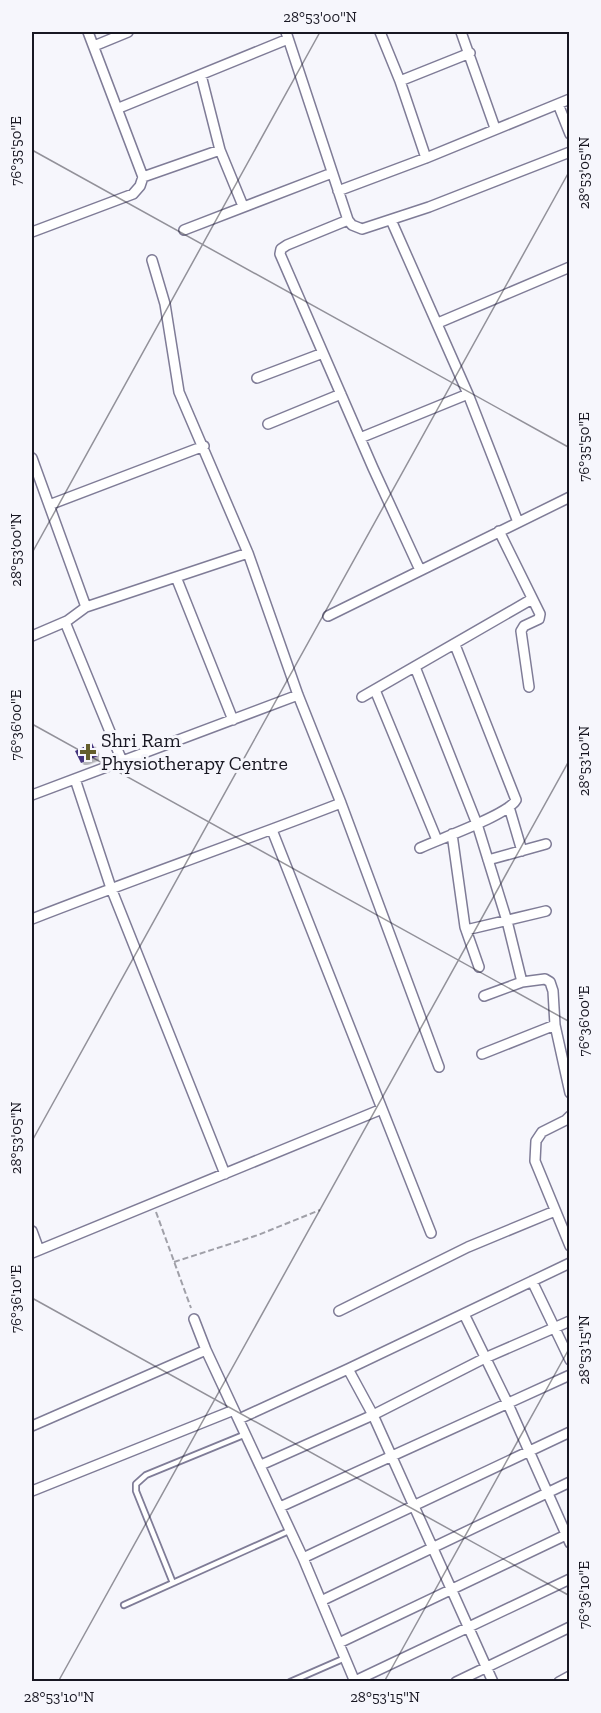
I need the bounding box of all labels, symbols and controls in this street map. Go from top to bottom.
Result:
text: 28°53'00"N [283,8,357,26]
text: 76°35'50"E [7,116,25,186]
text: 28°53'05"N [575,137,593,209]
text: 76°35'50"E [575,412,593,482]
text: 28°53'00"N [7,513,25,587]
text: 76°36'00"E [7,689,25,760]
text: 28°53'10"N [575,726,593,796]
place label: Shri Ram Physiotherapy Centre [101,728,288,775]
marker: Shri Ram Physiotherapy Centre [79,743,97,761]
text: 76°36'00"E [575,985,593,1056]
text: 28°53'05"N [7,1102,25,1174]
text: 76°36'10"E [7,1265,25,1333]
text: 28°53'15"N [575,1315,593,1385]
text: 76°36'10"E [575,1561,593,1629]
text: 28°53'10"N [24,1688,94,1706]
text: 28°53'15"N [350,1688,420,1706]

